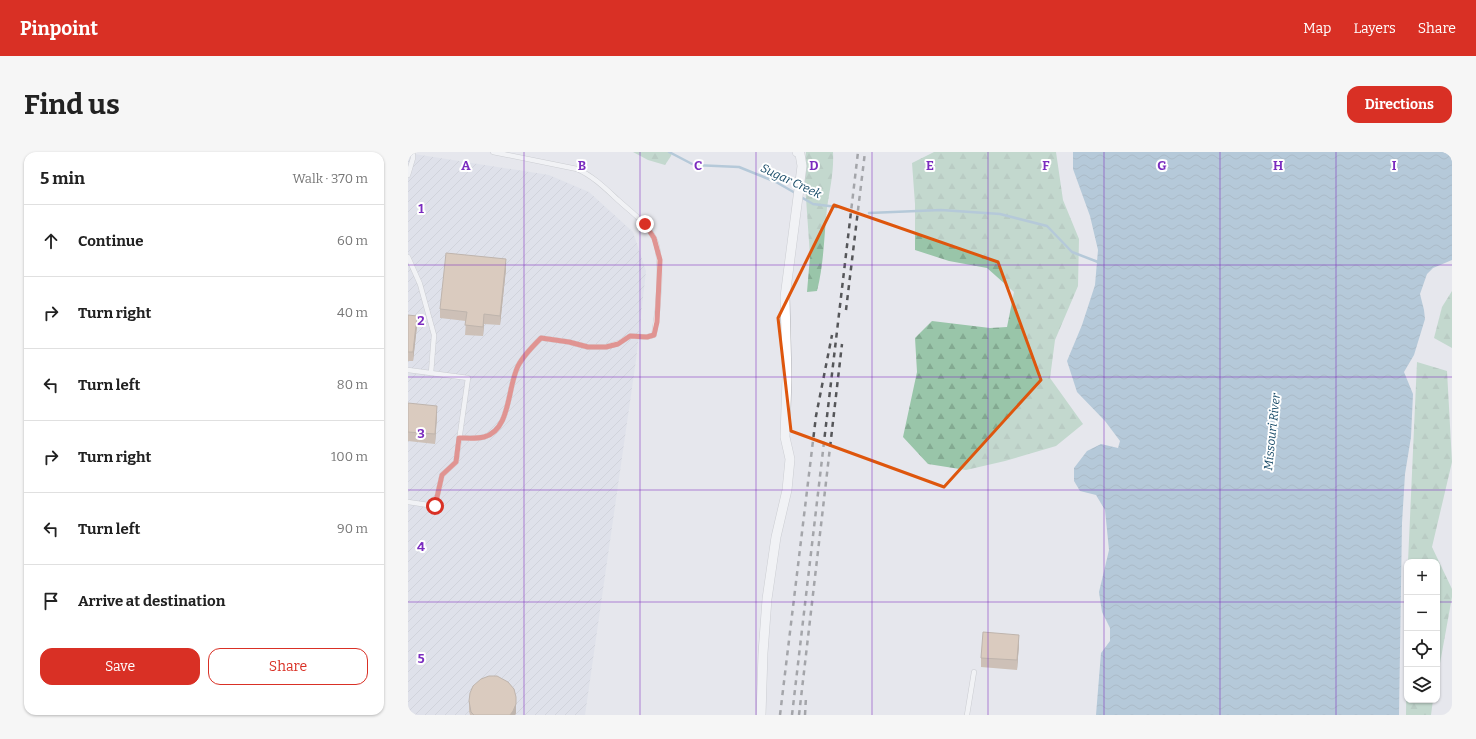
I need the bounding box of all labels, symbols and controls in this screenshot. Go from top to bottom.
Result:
text: Pinpoint [20,17,98,40]
text: Map [1303,20,1331,37]
text: Layers [1353,20,1396,37]
text: Share [1418,20,1456,37]
button: Directions [1347,86,1452,123]
text: Find us [24,88,120,121]
text: A [461,158,471,173]
text: B [578,158,586,173]
text: C [694,158,702,173]
text: D [809,158,819,173]
text: E [926,158,934,173]
text: F [1042,158,1050,173]
text: G [1157,158,1167,173]
text: H [1273,158,1283,173]
text: I [1392,158,1397,173]
water label: Sugar Creek [758,161,824,201]
text: 5 min [40,168,85,189]
text: Walk · 370 m [293,171,368,186]
text: 1 [418,201,424,216]
route end [636,215,654,233]
icon: ahead [40,230,62,252]
text: Continue [78,232,144,250]
text: 60 m [337,233,368,248]
icon: right [40,302,62,324]
text: Turn right [78,304,151,322]
text: 40 m [337,305,368,320]
text: 2 [417,313,425,328]
icon: left [40,374,62,396]
text: Turn left [78,376,140,394]
text: 80 m [337,377,368,392]
water label: Missouri River [1261,392,1283,471]
text: 3 [417,426,425,441]
icon: right [40,446,62,468]
text: Turn right [78,448,151,466]
text: 100 m [331,449,368,464]
route start [426,497,444,515]
icon: left [40,518,62,540]
text: Turn left [78,520,140,538]
text: 90 m [337,521,368,536]
text: 4 [417,539,425,554]
map controls [1404,559,1440,703]
button: + [1404,559,1440,595]
icon: arrive [40,590,62,612]
text: Arrive at destination [78,592,225,610]
button: − [1404,595,1440,631]
button: locate [1404,631,1440,667]
button: Save [40,648,200,685]
button: Share [208,648,368,685]
text: 5 [417,651,425,666]
button: layers [1404,667,1440,703]

